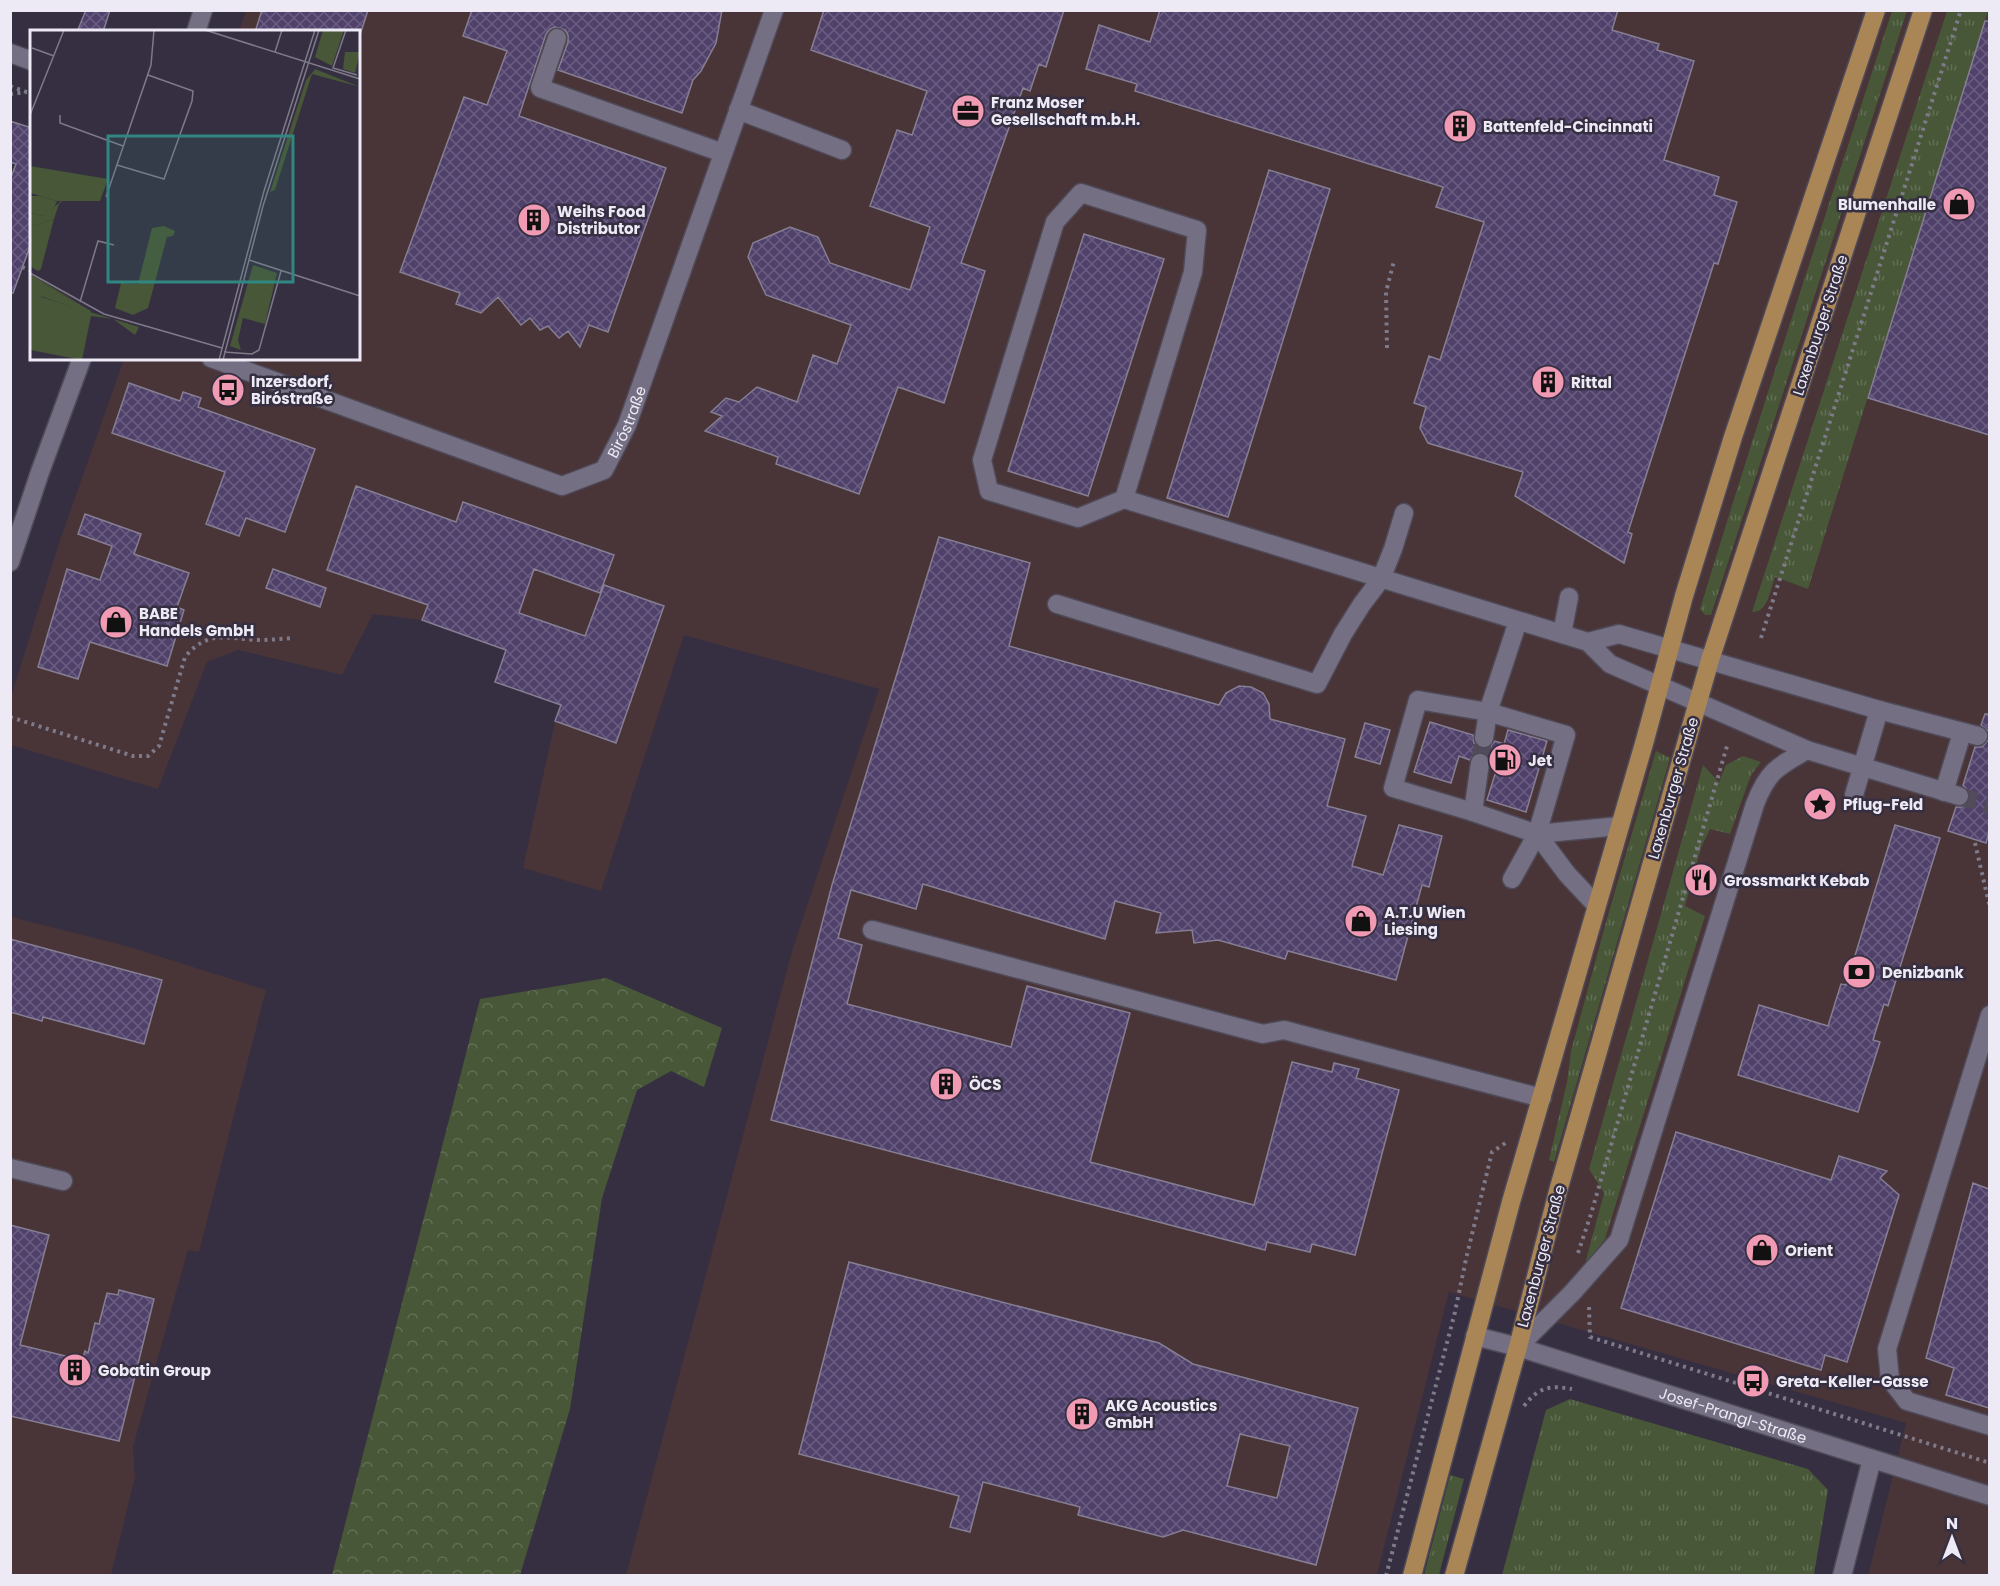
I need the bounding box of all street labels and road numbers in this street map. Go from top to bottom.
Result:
street label: Laxenburger Straße [1787,252,1853,398]
street label: Biróstraße [602,383,651,461]
street label: Laxenburger Straße [1643,715,1703,861]
street label: Laxenburger Straße [1512,1182,1570,1330]
street label: Josef-Prangl-Straße [1657,1382,1810,1448]

